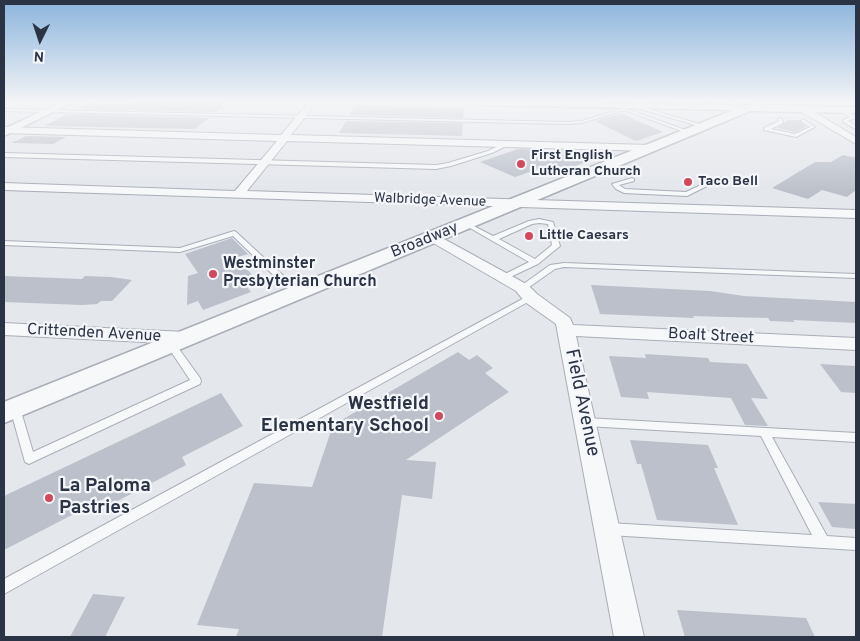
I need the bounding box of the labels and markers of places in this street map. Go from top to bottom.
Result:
place label: First English Lutheran Church [531,148,641,180]
marker: First English Lutheran Church [515,158,527,170]
place label: Taco Bell [698,174,758,190]
marker: Taco Bell [682,176,694,188]
place label: Little Caesars [539,228,629,244]
marker: Little Caesars [523,230,535,242]
place label: Westminster Presbyterian Church [223,255,377,293]
marker: Westminster Presbyterian Church [207,268,219,280]
place label: Westfield Elementary School [261,394,429,438]
marker: Westfield Elementary School [433,410,445,422]
place label: La Paloma Pastries [59,476,151,520]
marker: La Paloma Pastries [43,492,55,504]

